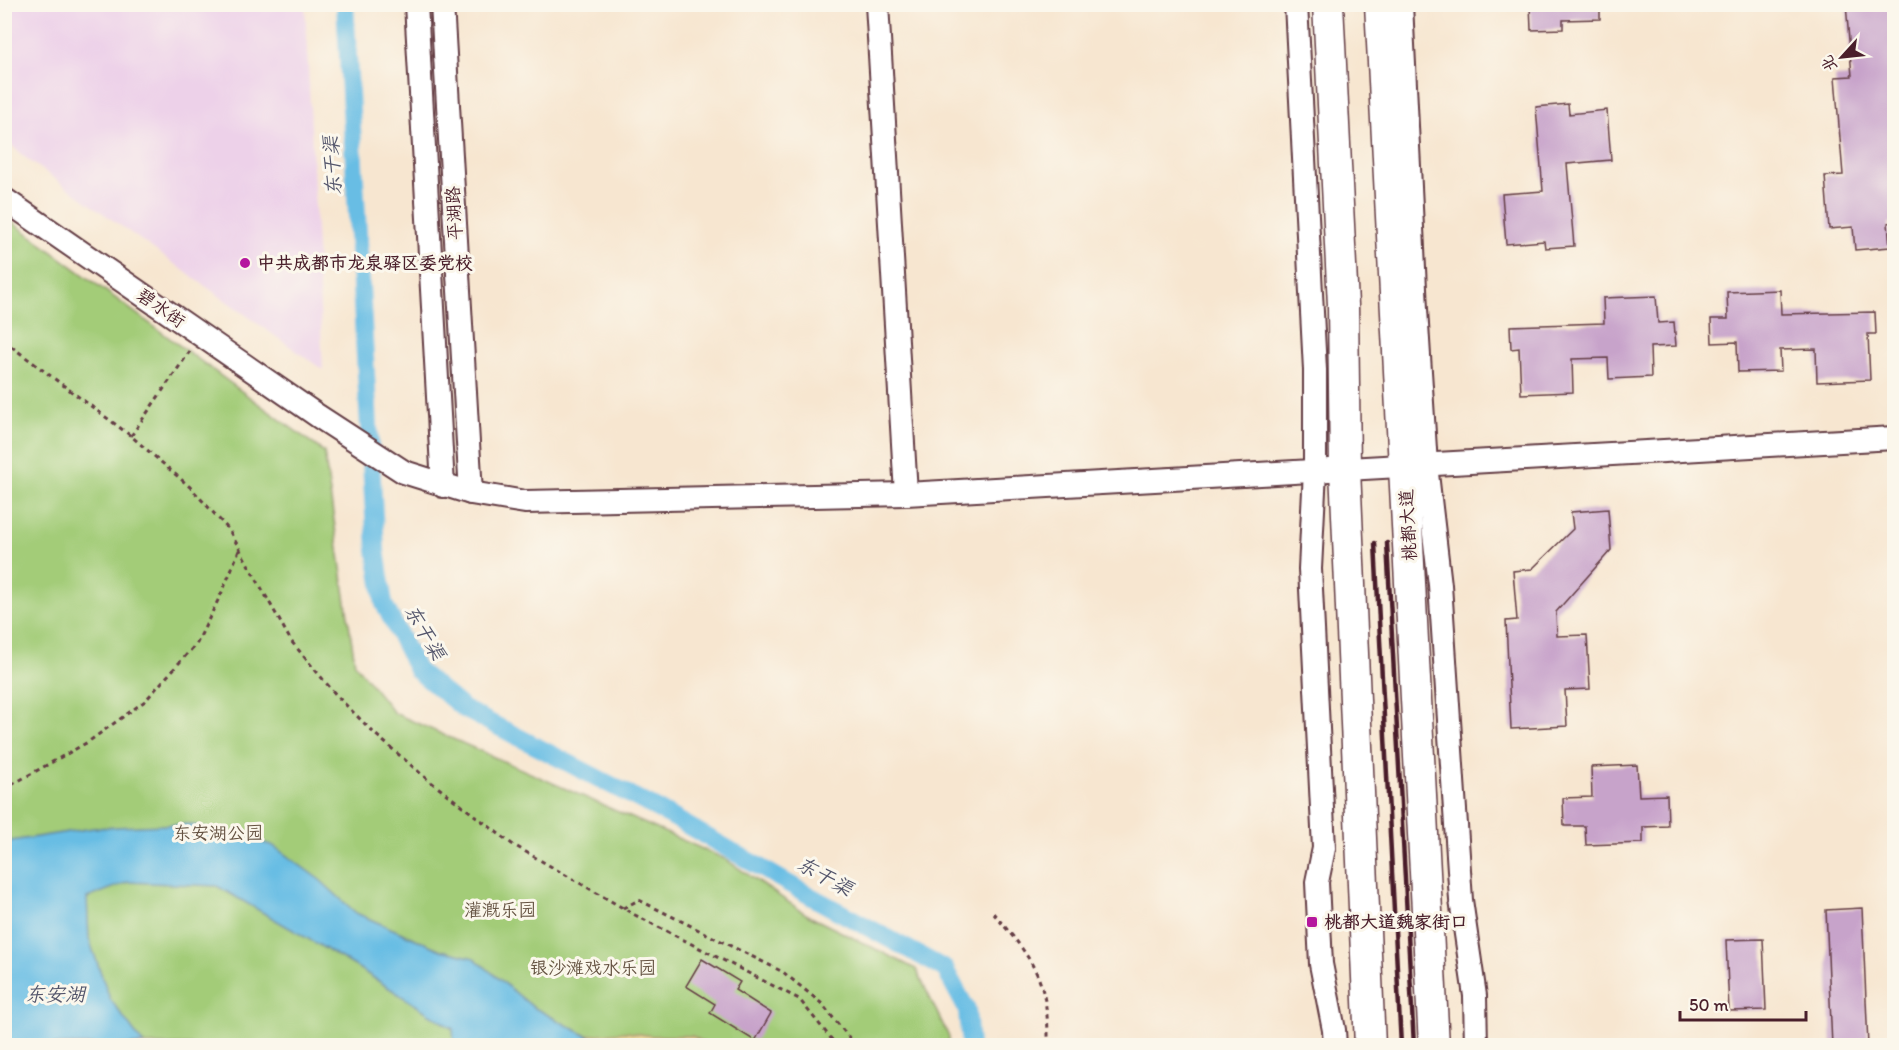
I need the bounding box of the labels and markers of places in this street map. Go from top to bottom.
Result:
place label: 中共成都市龙泉驿区委党校 [257,252,473,274]
marker: 中共成都市龙泉驿区委党校 [238,256,252,270]
place label: 桃都大道魏家街口 [1324,911,1468,933]
marker: 桃都大道魏家街口 [1305,915,1319,929]

